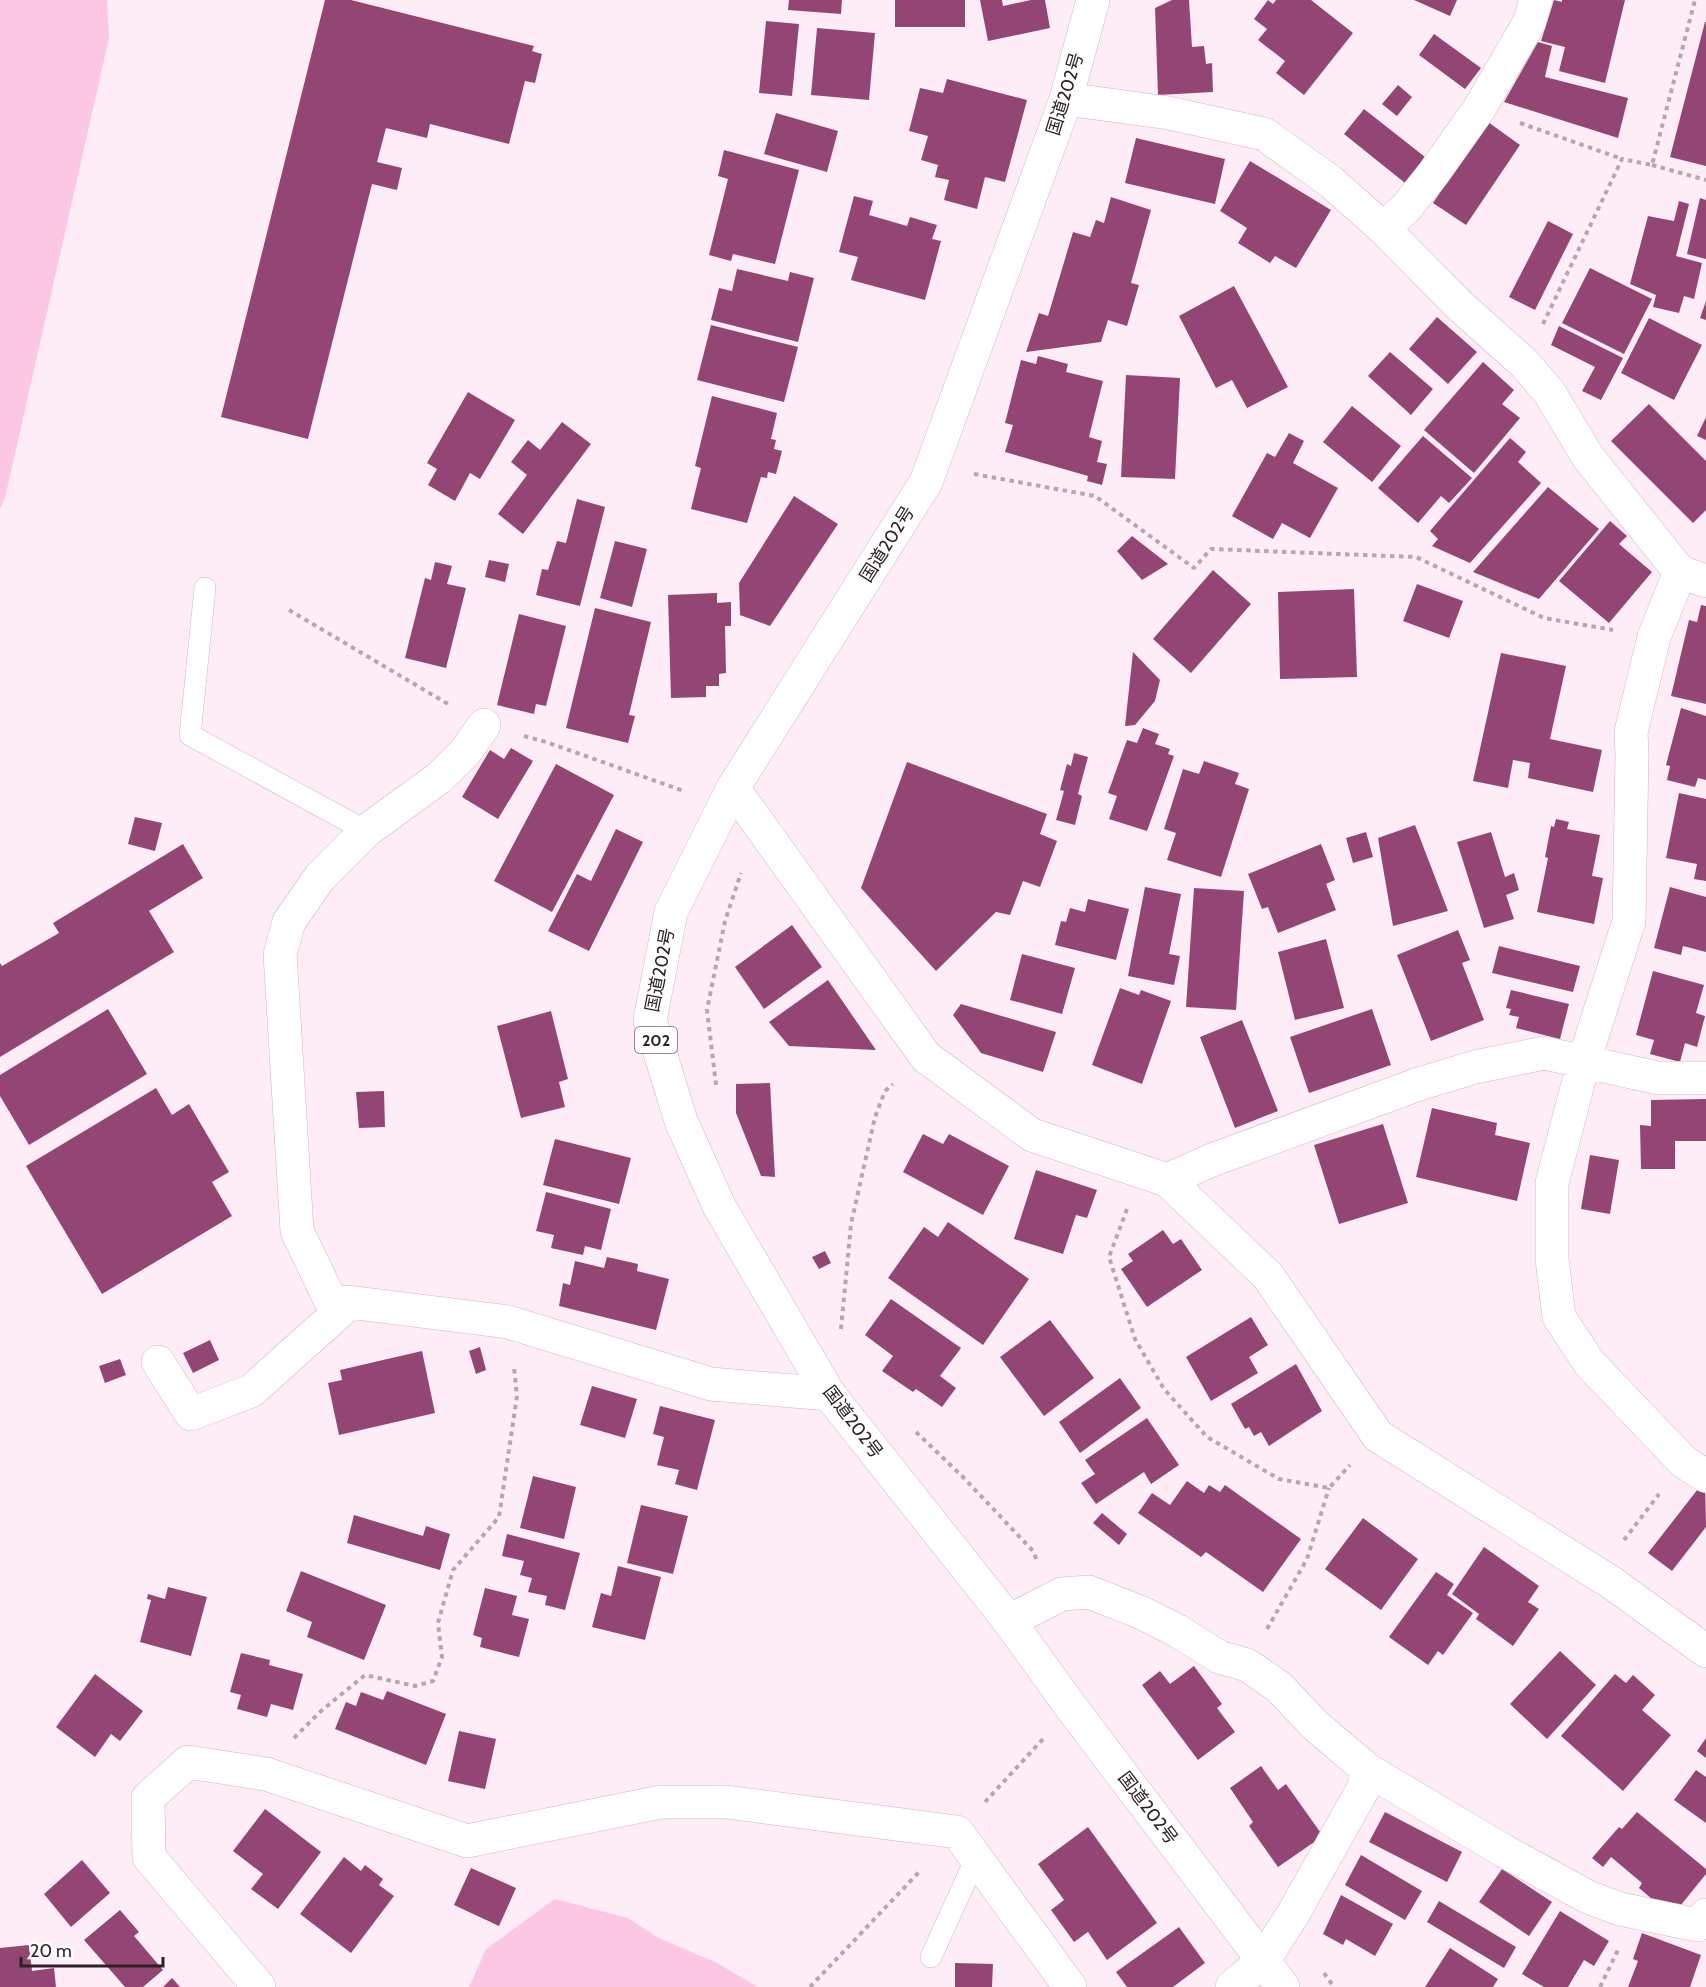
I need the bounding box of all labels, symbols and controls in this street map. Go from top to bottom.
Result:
street label: 国道202号 [1042,50,1088,138]
street label: 国道202号 [855,502,919,586]
street label: 国道202号 [641,926,679,1014]
road number: 202 [635,1027,677,1053]
street label: 国道202号 [819,1381,887,1463]
street label: 国道202号 [1114,1767,1182,1849]
scale bar [21,1930,164,1968]
text: 20 m [30,1940,72,1962]

